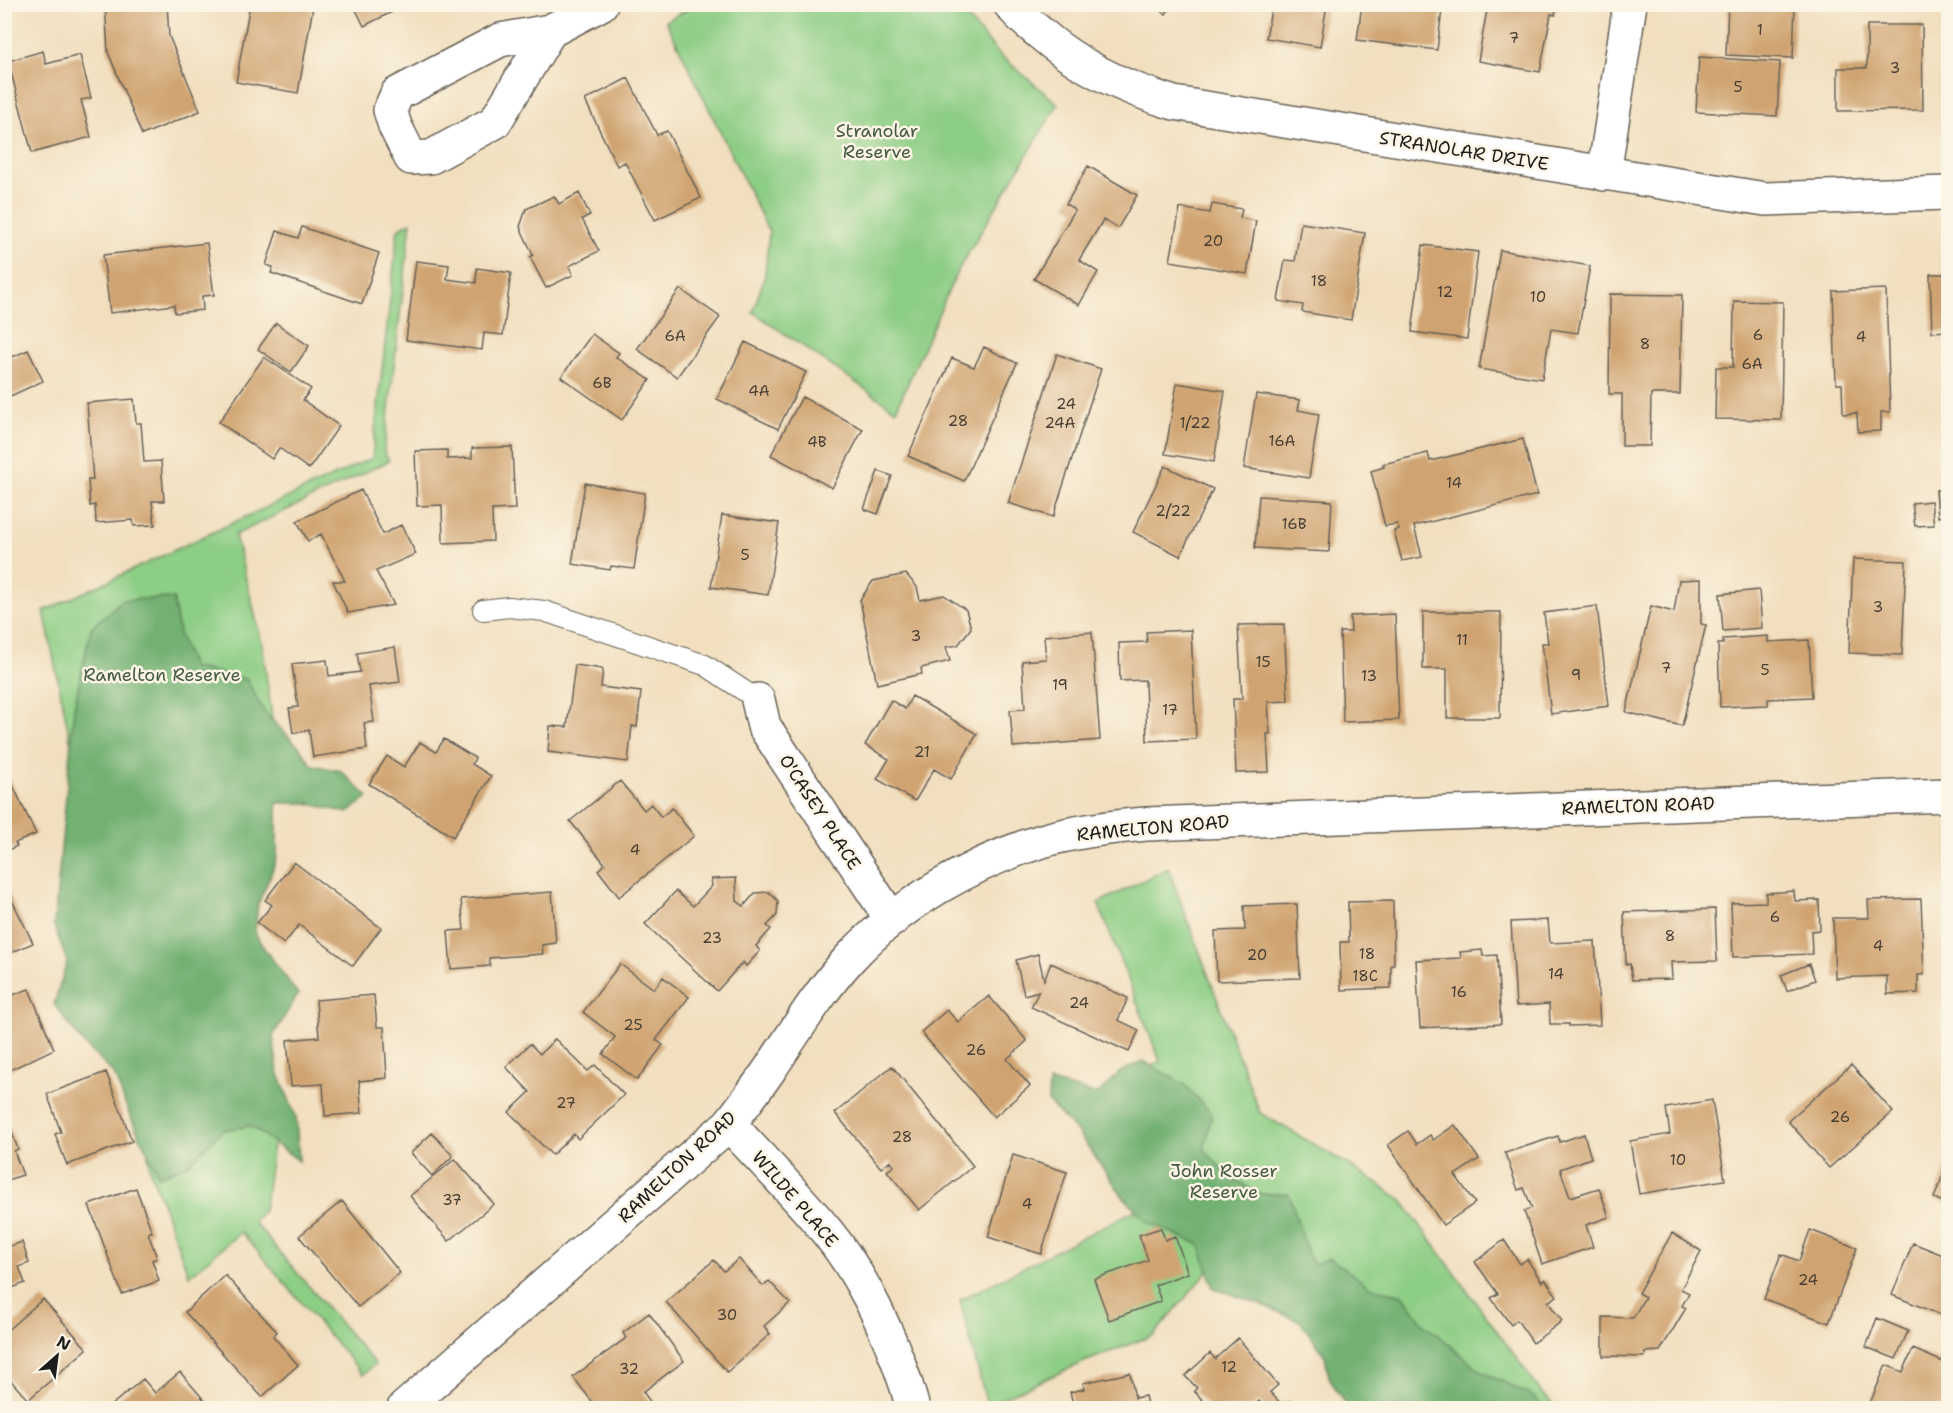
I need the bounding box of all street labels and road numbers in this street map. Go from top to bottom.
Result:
street label: STRANOLAR DRIVE [1378,126,1550,176]
street label: O'CASEY PLACE [774,750,866,874]
street label: RAMELTON ROAD [1561,791,1715,821]
street label: RAMELTON ROAD [1076,809,1230,847]
street label: RAMELTON ROAD [613,1106,741,1228]
street label: WILDE PLACE [746,1146,844,1252]

